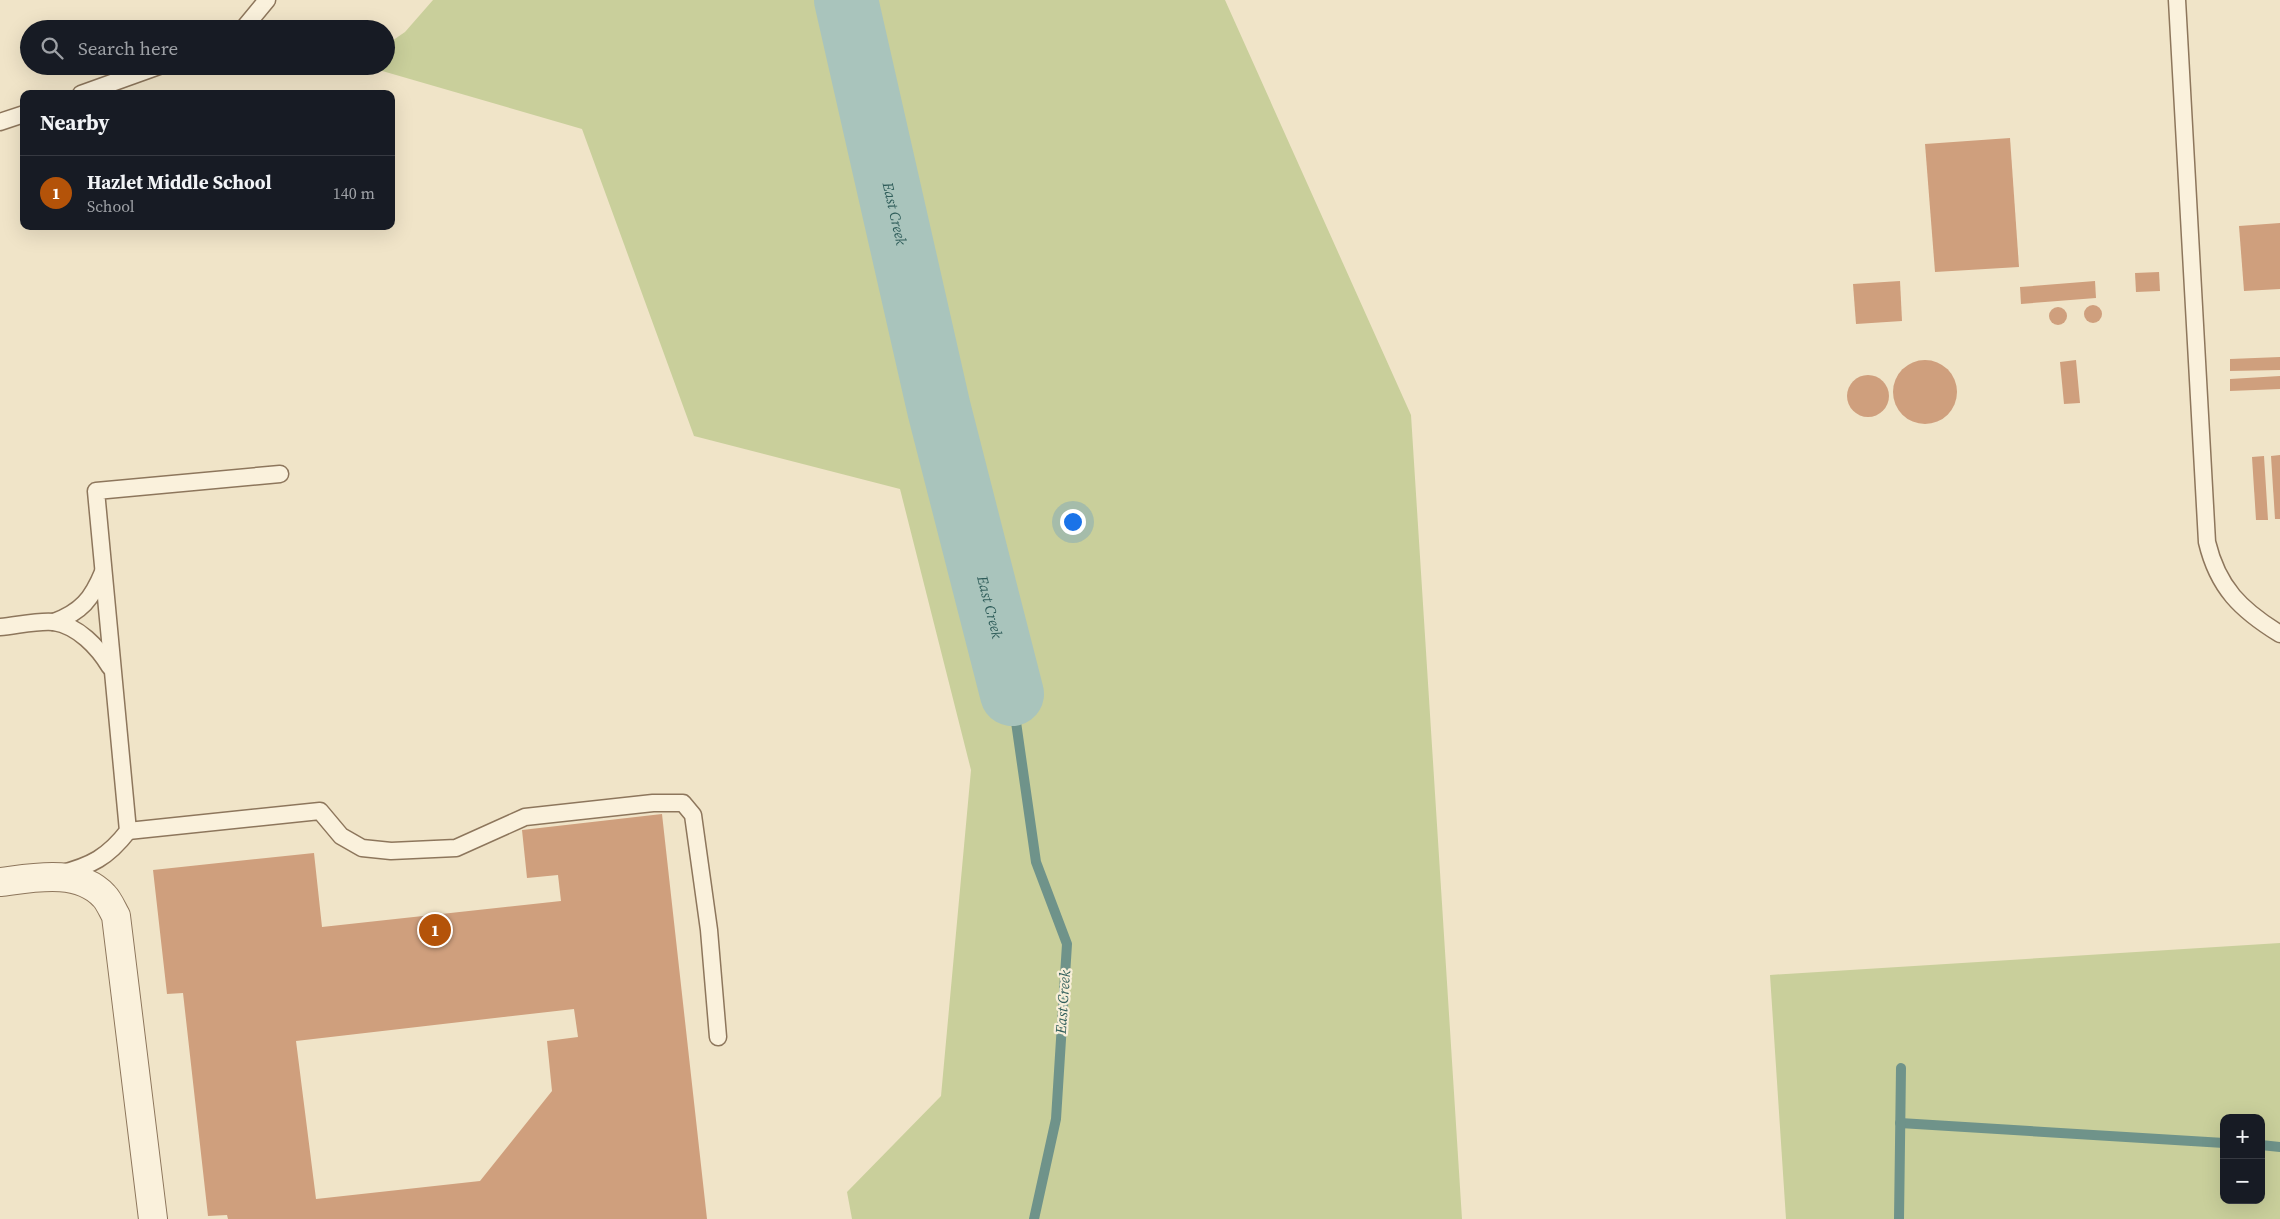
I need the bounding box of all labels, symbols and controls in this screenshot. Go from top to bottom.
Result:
search box [20,20,395,75]
icon: search [38,34,66,62]
text: Search here [78,35,178,61]
text: Nearby [40,108,110,137]
text: Hazlet Middle School [87,169,272,195]
water label: East Creek [877,179,913,248]
text: 1 [52,182,60,204]
text: 140 m [333,182,375,204]
text: School [87,195,135,217]
your location [1060,509,1086,535]
water label: East Creek [972,572,1009,642]
pin: 1 [419,911,451,949]
water label: East Creek [1050,968,1075,1036]
map controls [2220,1114,2265,1204]
button: + [2220,1114,2265,1159]
button: − [2220,1159,2265,1204]

